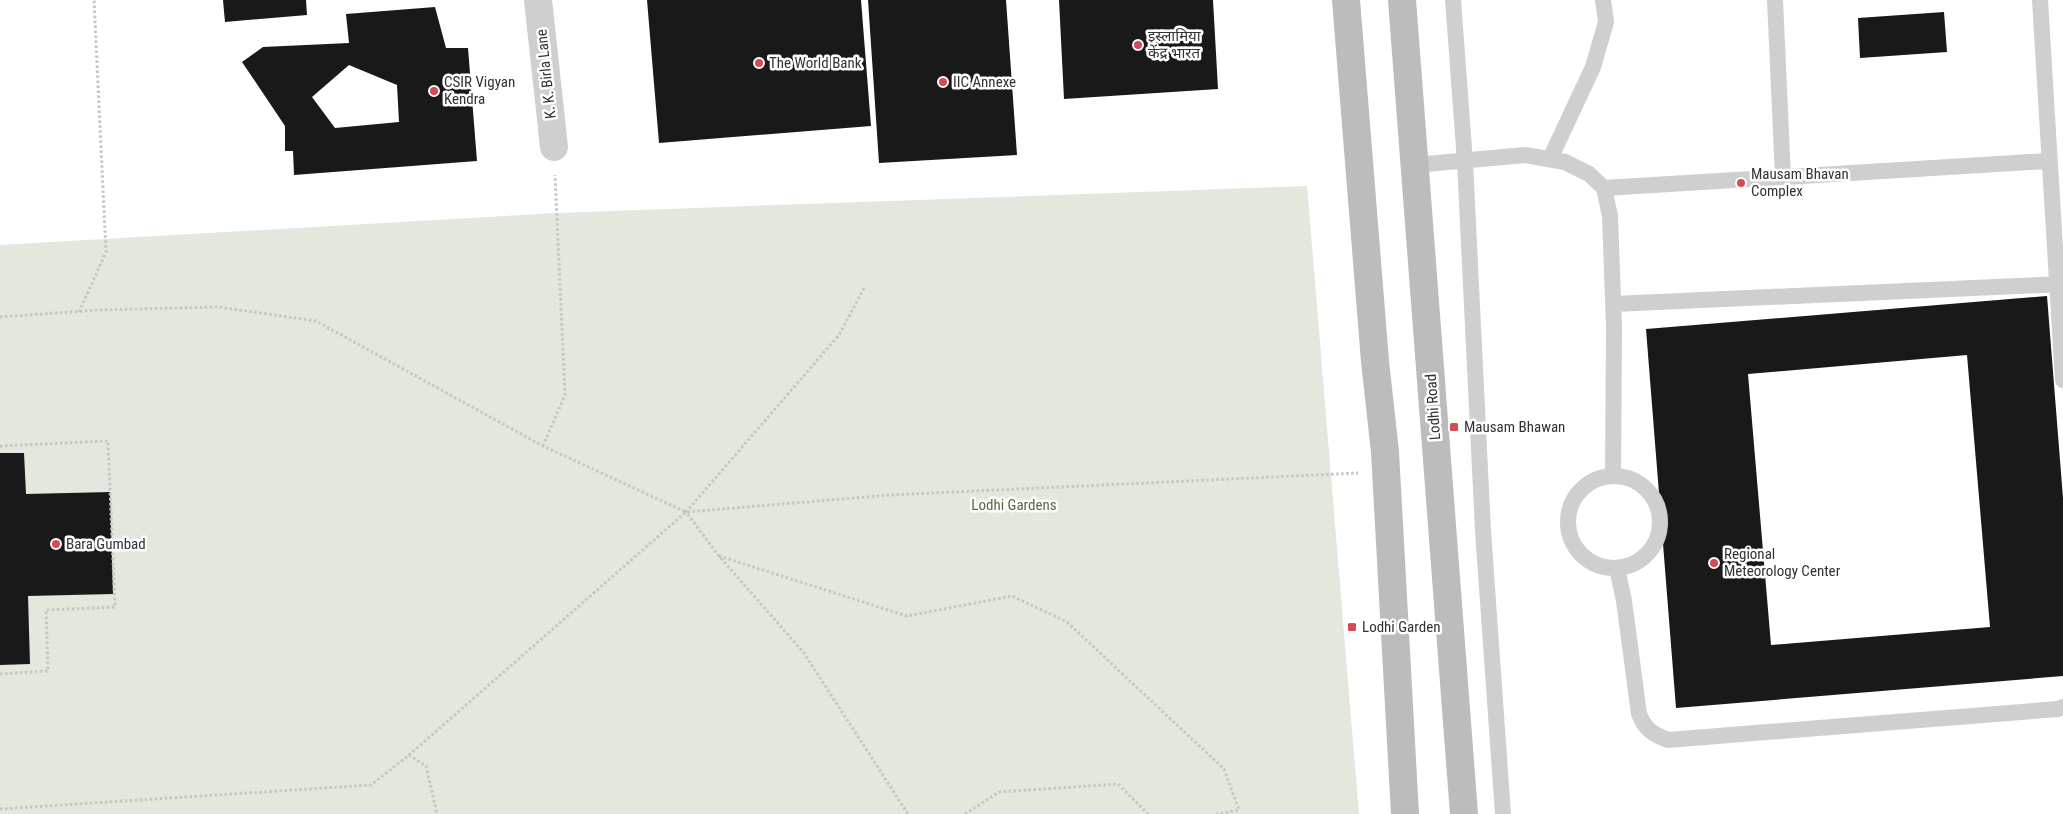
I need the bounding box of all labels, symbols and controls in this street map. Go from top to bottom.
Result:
place label: इस्लामिया केंद्र भारत [1148,27,1202,62]
street label: K. K. Birla Lane [532,28,560,120]
marker: इस्लामिया केंद्र भारत [1132,39,1144,51]
place label: The World Bank [769,54,862,72]
marker: The World Bank [753,57,765,69]
place label: CSIR Vigyan Kendra [444,73,515,108]
place label: IIC Annexe [953,73,1016,91]
marker: IIC Annexe [937,76,949,88]
marker: CSIR Vigyan Kendra [428,85,440,97]
place label: Mausam Bhavan Complex [1751,165,1849,200]
marker: Mausam Bhavan Complex [1735,177,1747,189]
street label: Lodhi Road [1422,373,1444,441]
place label: Mausam Bhawan [1464,418,1565,436]
marker: Mausam Bhawan [1448,421,1460,433]
park label: Lodhi Gardens [971,496,1057,514]
place label: Bara Gumbad [66,535,146,553]
marker: Bara Gumbad [50,538,62,550]
place label: Regional Meteorology Center [1724,545,1841,580]
marker: Regional Meteorology Center [1708,557,1720,569]
place label: Lodhi Garden [1362,618,1440,636]
marker: Lodhi Garden [1346,621,1358,633]

